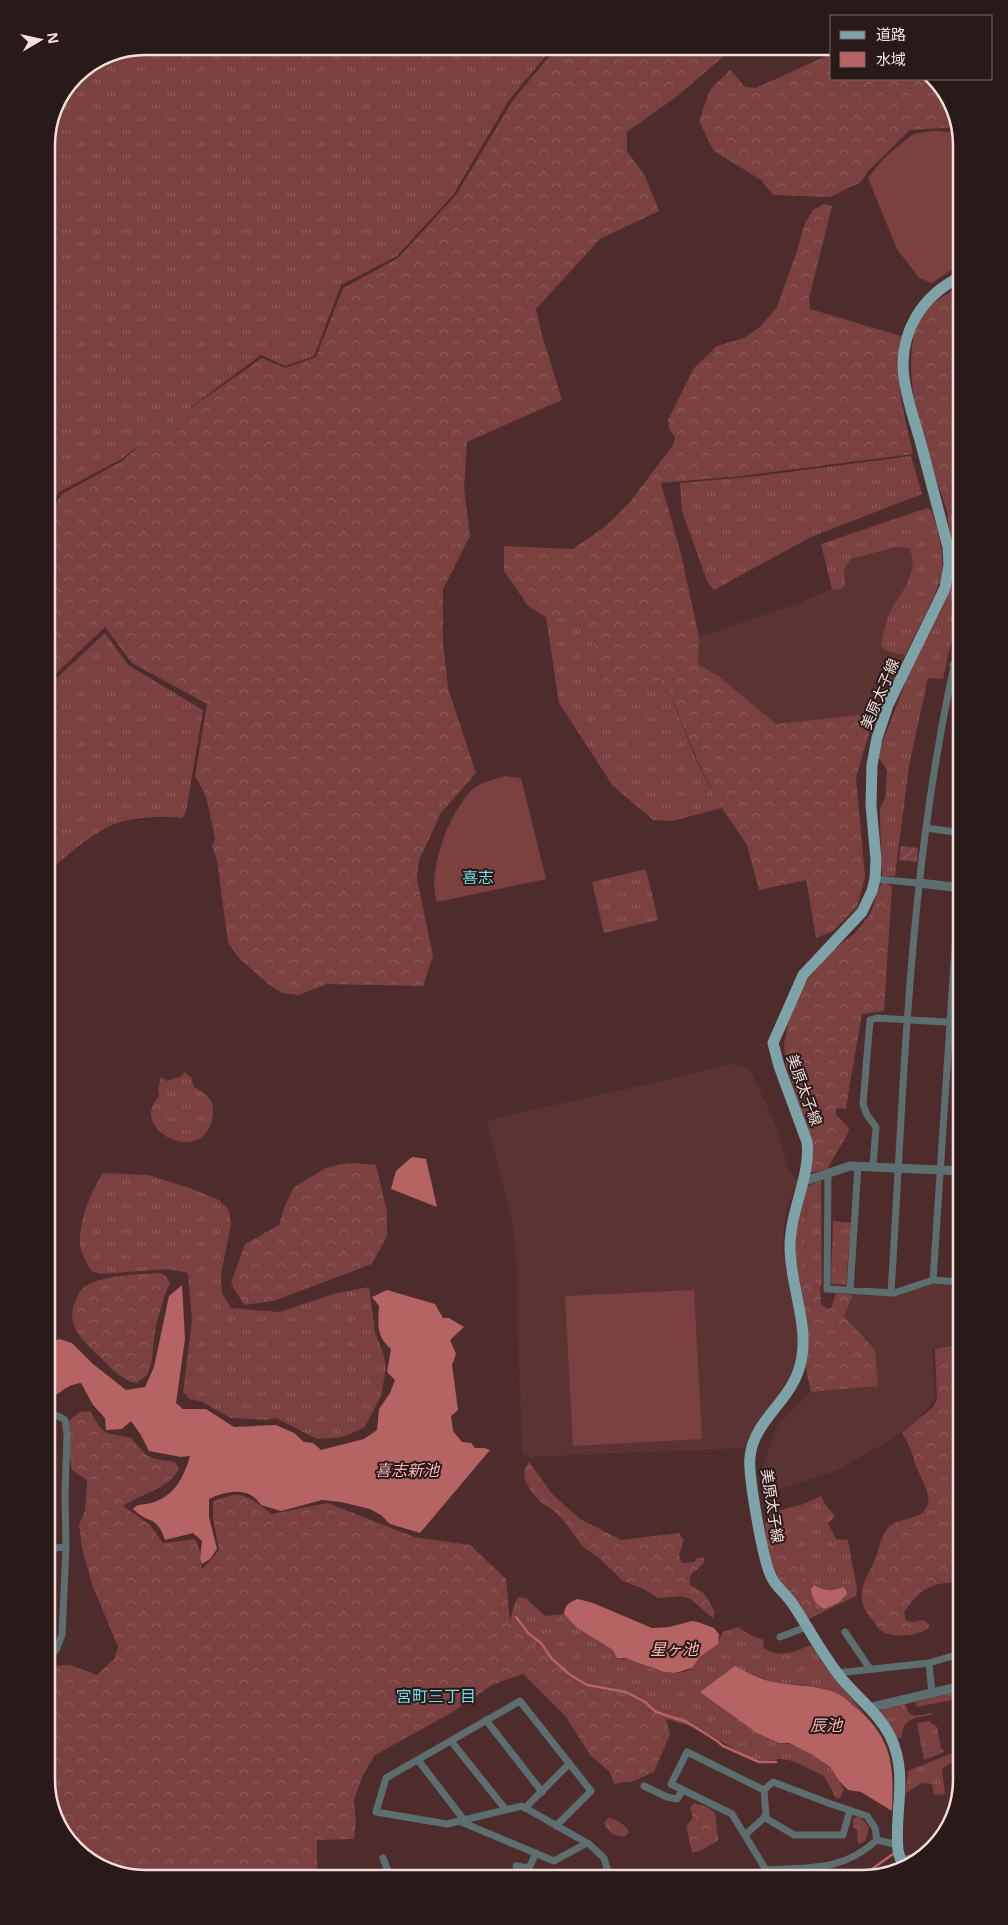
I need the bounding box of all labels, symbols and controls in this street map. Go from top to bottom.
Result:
north arrow [15,15,65,65]
legend [830,15,993,80]
text: 道路 [876,24,906,44]
text: N [43,31,64,45]
text: 水域 [876,49,906,69]
street label: 美原太子線 [855,655,903,732]
district label: 喜志 [462,866,494,888]
street label: 美原太子線 [783,1051,827,1128]
water label: 喜志新池 [375,1459,441,1481]
street label: 美原太子線 [757,1467,789,1544]
water label: 星ヶ池 [650,1638,700,1660]
district label: 宮町三丁目 [396,1685,476,1707]
water label: 辰池 [810,1714,844,1736]

